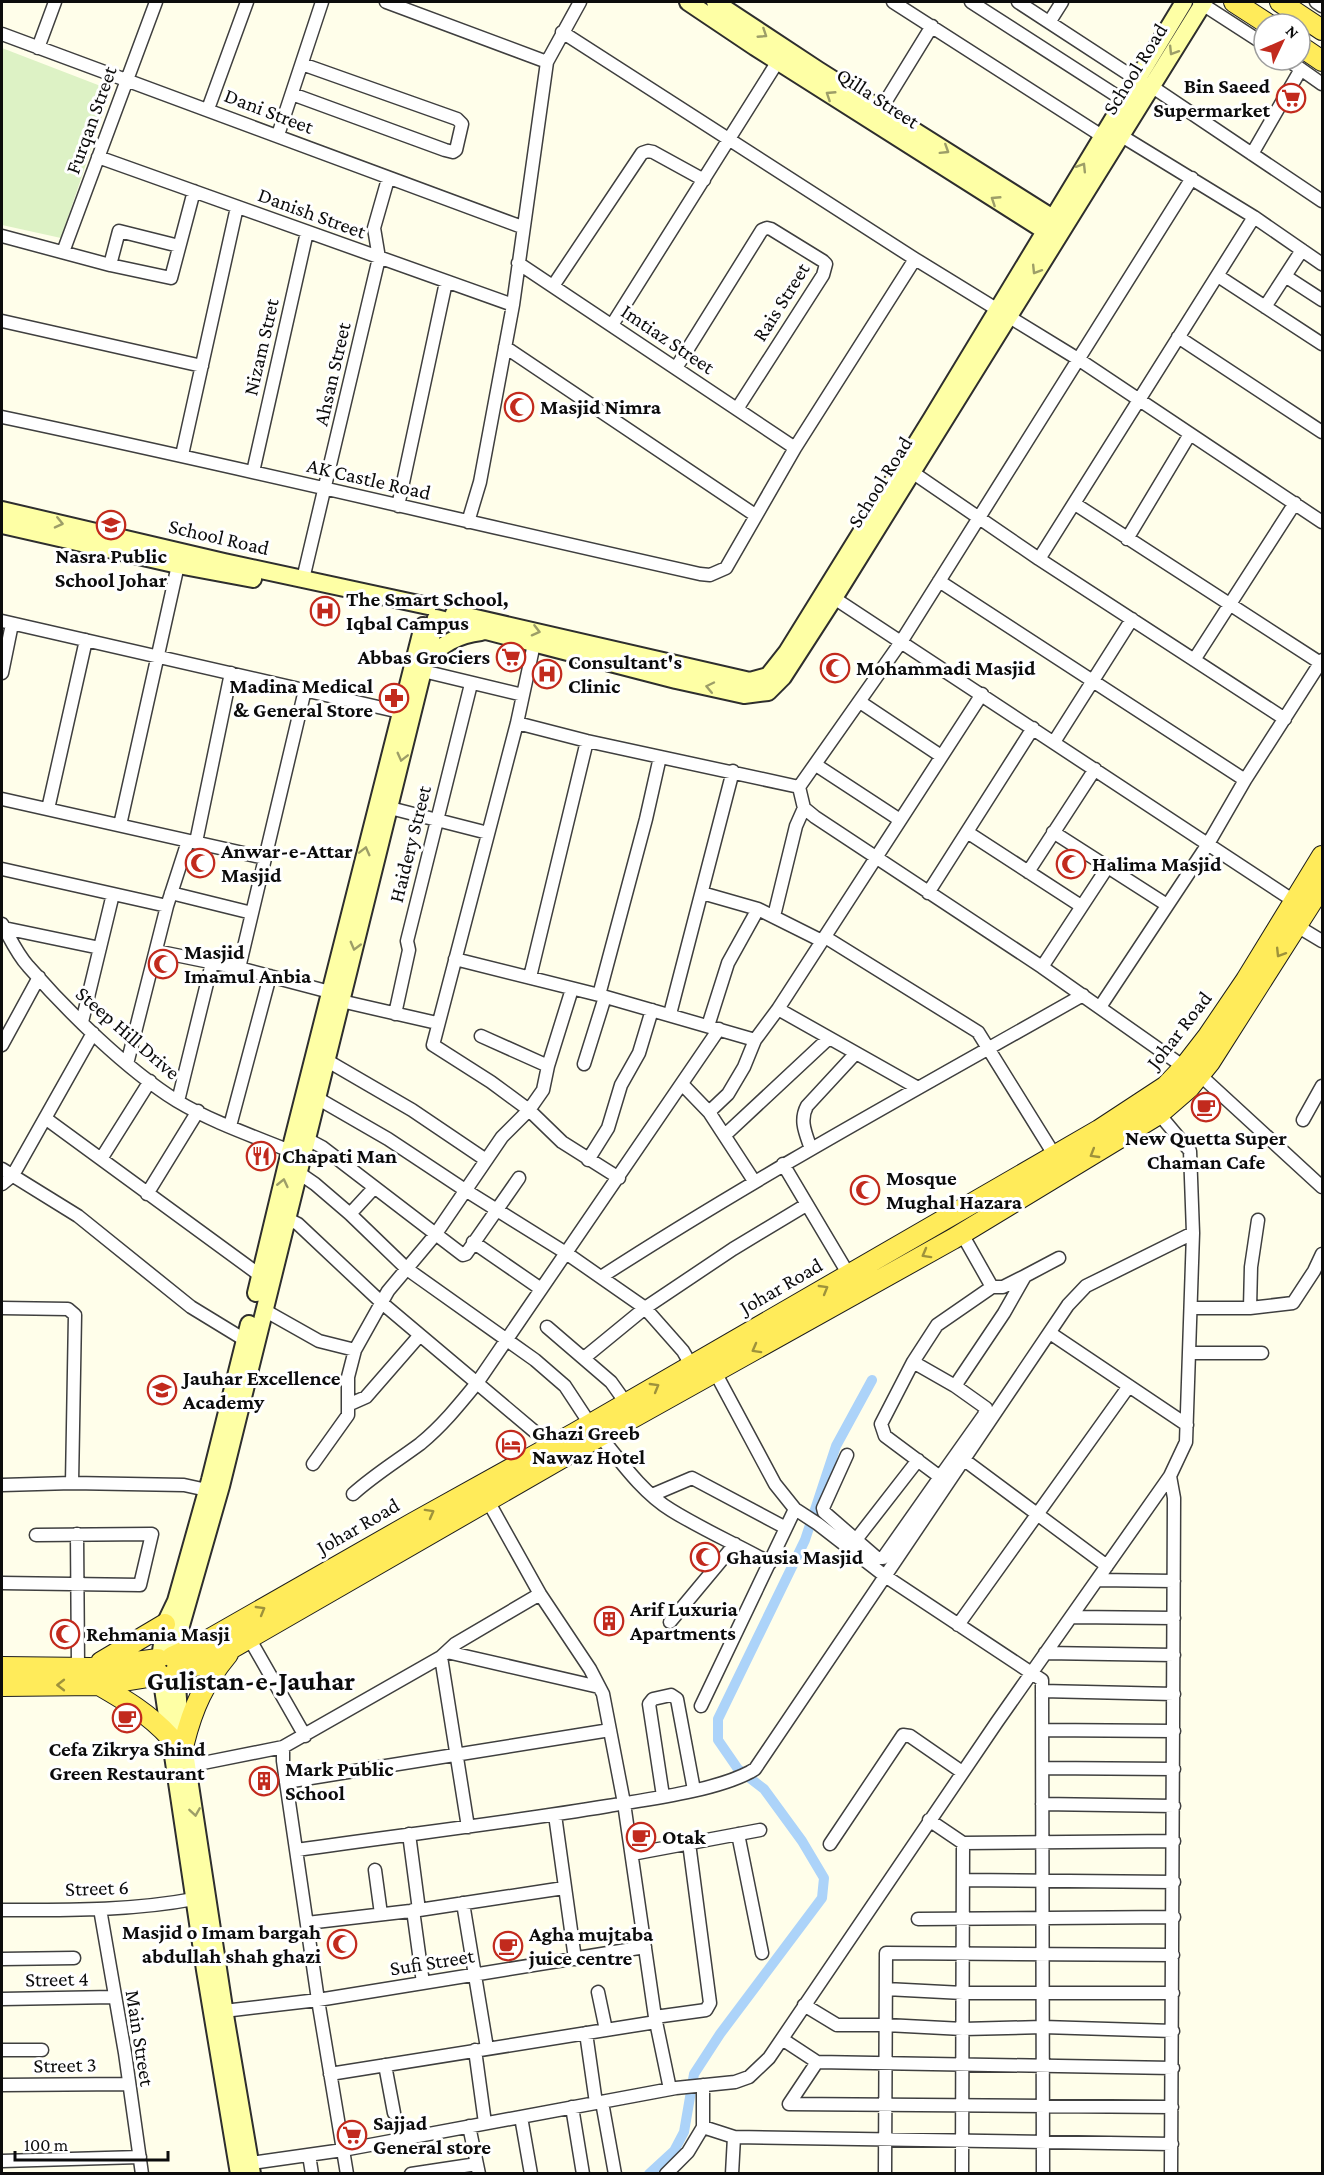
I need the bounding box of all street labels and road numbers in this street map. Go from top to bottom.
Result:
street label: School Road [1098,19,1172,119]
street label: Furqan Street [60,62,122,177]
street label: Qilla Street [832,62,925,134]
street label: Dani Street [221,83,318,139]
street label: Danish Street [255,182,370,244]
street label: Rais Street [747,257,815,346]
street label: Nizam Stret [238,295,284,398]
street label: Imtiaz Street [617,299,720,380]
street label: Ahsan Street [308,319,356,428]
street label: School Road [843,432,917,532]
street label: AK Castle Road [305,453,433,505]
street label: School Road [166,514,272,560]
street label: Haidery Street [384,782,436,905]
street label: Steep Hill Drive [71,981,185,1085]
street label: Johar Road [1140,987,1217,1075]
street label: Johar Road [734,1253,827,1320]
street label: Johar Road [311,1493,404,1560]
street label: Street 6 [65,1875,129,1901]
street label: Sufi Street [388,1943,477,1981]
street label: Street 4 [25,1966,89,1992]
street label: Main Street [121,1988,160,2089]
street label: Street 3 [33,2052,97,2078]

